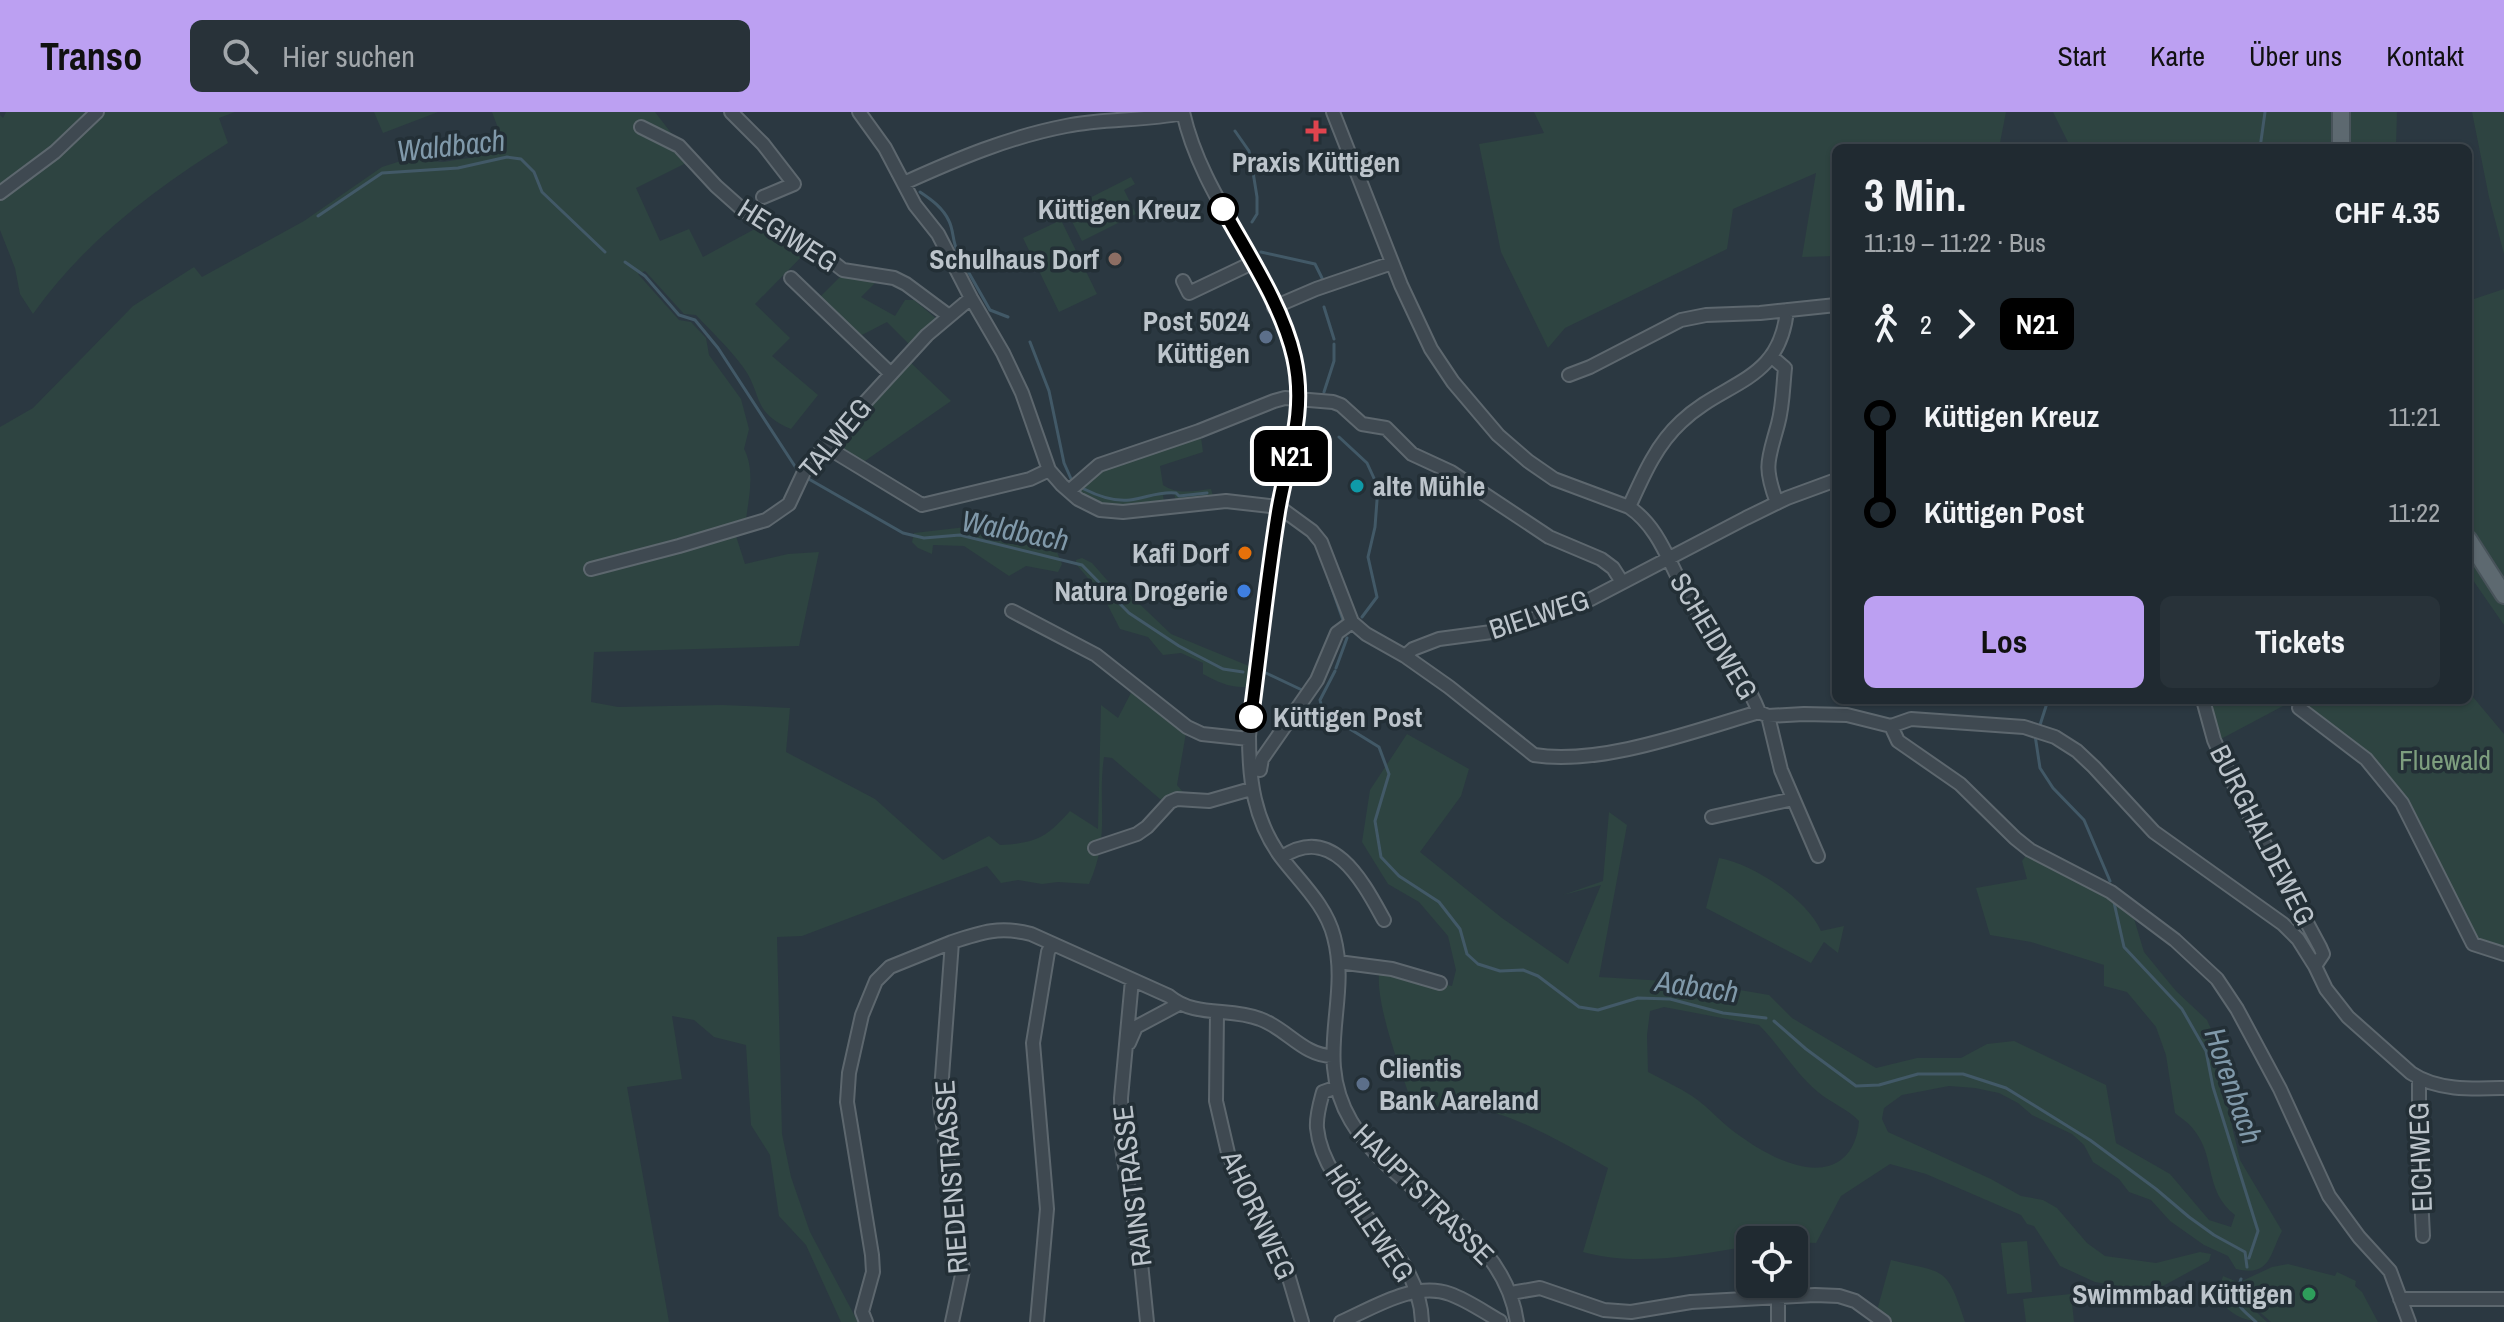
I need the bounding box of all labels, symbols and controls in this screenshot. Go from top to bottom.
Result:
search box [190,20,750,92]
text: Transo [40,31,142,82]
icon: search [218,34,262,78]
text: Hier suchen [282,36,415,76]
text: Start [2058,37,2106,75]
text: Karte [2150,37,2205,75]
text: Über uns [2249,37,2342,75]
text: Kontakt [2386,37,2464,75]
water label: Waldbach [395,119,507,171]
marker: Praxis Küttigen [1305,120,1327,142]
place label: Praxis Küttigen [1232,143,1400,181]
text: 3 Min. [1864,165,1966,225]
street label: HEGIWEG [731,189,845,281]
place label: Küttigen Kreuz [1038,190,1201,228]
text: CHF 4.35 [2335,192,2440,232]
marker: Küttigen Kreuz [1208,194,1238,224]
text: 11:19 – 11:22 · Bus [1864,225,2046,260]
place label: Schulhaus Dorf [929,240,1099,278]
marker: Schulhaus Dorf [1106,250,1124,268]
place label: Post 5024 Küttigen [1143,302,1250,372]
icon: walk [1864,302,1908,346]
icon: forward [1944,302,1988,346]
text: N21 [2016,305,2058,343]
text: 2 [1920,307,1932,342]
marker: Post 5024 Küttigen [1257,328,1275,346]
street label: TALWEG [790,390,880,486]
text: Küttigen Kreuz [1924,396,2099,436]
text: 11:21 [2388,399,2440,434]
line badge: N21 [1245,430,1337,482]
text: N21 [1270,437,1312,475]
place label: alte Mühle [1373,467,1485,505]
marker: alte Mühle [1348,477,1366,495]
text: Küttigen Post [1924,492,2084,532]
text: 11:22 [2388,495,2440,530]
water label: Waldbach [958,500,1072,560]
place label: Kafi Dorf [1132,534,1229,572]
marker: Kafi Dorf [1236,544,1254,562]
street label: SCHEIDWEG [1661,566,1767,706]
place label: Natura Drogerie [1054,572,1228,610]
street label: BIELWEG [1484,580,1594,648]
marker: Natura Drogerie [1235,582,1253,600]
button: Los [1864,596,2144,688]
button: Tickets [2160,596,2440,688]
place label: Küttigen Post [1273,698,1423,736]
marker: Küttigen Post [1236,702,1266,732]
street label: BURGHALDEWEG [2201,738,2325,932]
park label: Fluewald [2399,741,2491,779]
water label: Aabach [1651,960,1741,1012]
water label: Horenbach [2195,1022,2272,1149]
place label: Clientis Bank Aareland [1379,1049,1539,1119]
marker: Clientis Bank Aareland [1354,1075,1372,1093]
street label: RIEDENSTRASSE [925,1079,977,1275]
street label: EICHWEG [2399,1102,2441,1212]
street label: RAINSTRASSE [1103,1103,1161,1269]
street label: HAUPTSTRASSE [1345,1115,1503,1273]
street label: AHORNWEG [1212,1144,1305,1285]
street label: HÖHLEWEG [1317,1157,1423,1289]
map controls [1736,1226,1808,1298]
button: locate [1736,1226,1808,1298]
place label: Swimmbad Küttigen [2072,1275,2293,1313]
marker: Swimmbad Küttigen [2300,1285,2318,1303]

